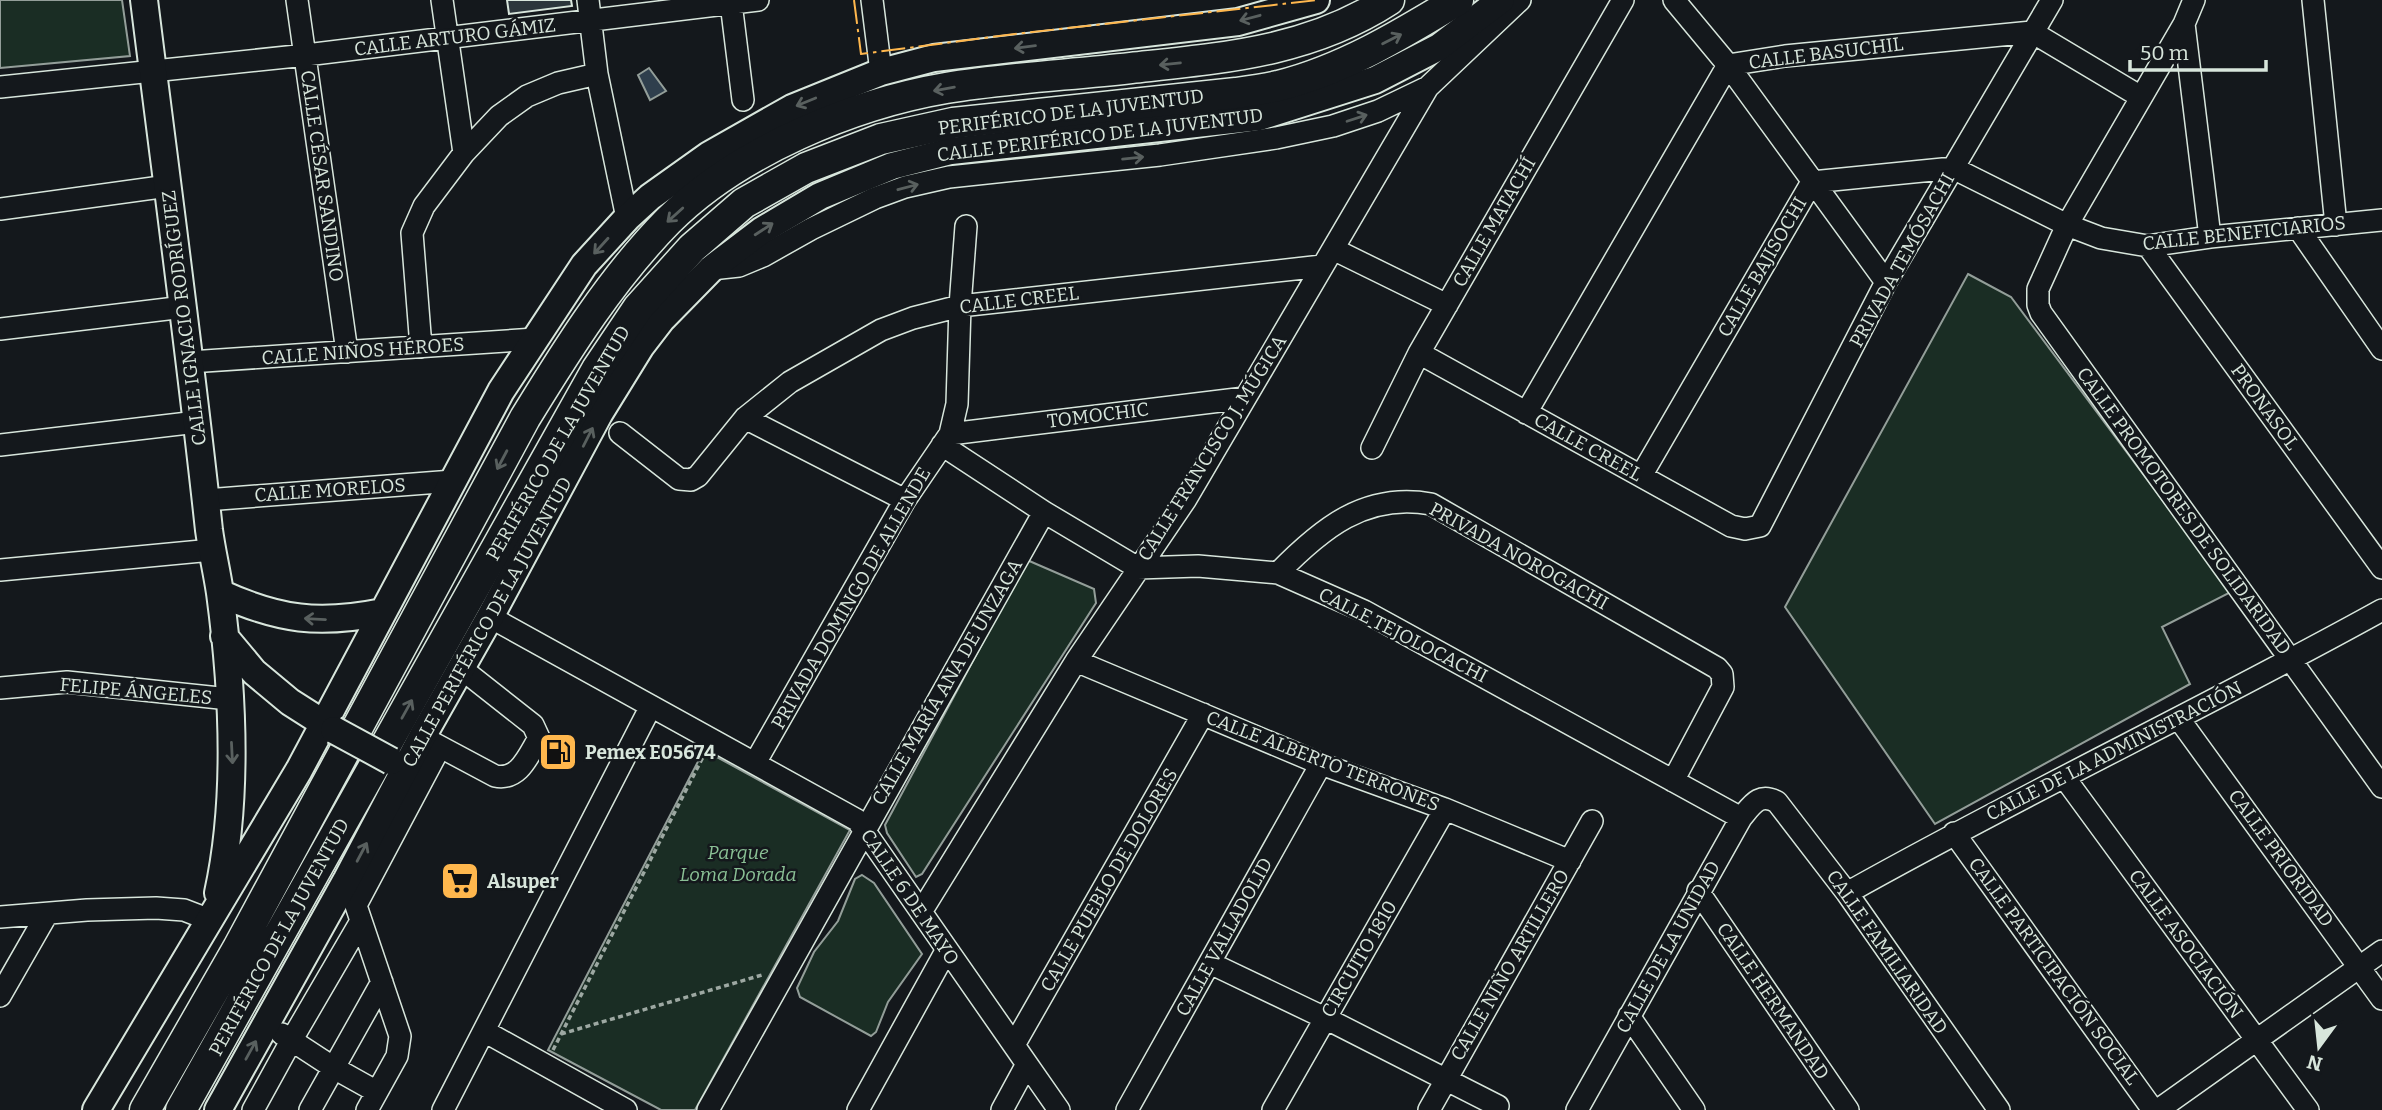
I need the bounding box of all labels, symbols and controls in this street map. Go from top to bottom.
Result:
one-way arrow [1240,12,1262,25]
street label: CALLE ARTURO GÁMIZ [353,13,557,61]
scale bar [2130,28,2266,72]
one-way arrow [1381,32,1402,46]
street label: CALLE BASUCHIL [1747,32,1905,74]
text: 50 m [2140,40,2189,66]
one-way arrow [1014,41,1037,54]
one-way arrow [1159,58,1182,71]
street label: CALLE CÉSAR SANDINO [296,69,348,283]
one-way arrow [933,83,956,96]
street label: PERIFÉRICO DE LA JUVENTUD [937,84,1205,140]
one-way arrow [795,97,817,110]
street label: CALLE PERIFÉRICO DE LA JUVENTUD [936,104,1264,166]
one-way arrow [1346,111,1368,124]
one-way arrow [1121,151,1144,164]
street label: CALLE MATACHÍ [1448,153,1540,291]
street label: PRIVADA TEMÓSACHI [1845,169,1959,351]
one-way arrow [896,180,919,193]
street label: CALLE IGNACIO RODRÍGUEZ [157,189,211,447]
street label: CALLE BAJISOCHI [1713,193,1811,341]
one-way arrow [667,207,685,223]
street label: CALLE BENEFICIARIOS [2141,211,2347,255]
one-way arrow [754,222,774,236]
one-way arrow [593,237,610,254]
street label: CALLE CREEL [958,281,1080,319]
street label: PERIFÉRICO DE LA JUVENTUD [481,321,635,565]
street label: CALLE FRANCISCO J. MÚGICA [1133,330,1291,565]
street label: CALLE NIÑOS HÉROES [261,332,465,370]
street label: PRONASOL [2226,360,2304,454]
street label: CALLE PROMOTORES DE SOLIDARIDAD [2072,363,2296,659]
street label: TOMOCHIC [1046,397,1150,433]
street label: CALLE CREEL [1530,408,1646,486]
one-way arrow [581,427,595,448]
one-way arrow [495,449,508,470]
street label: PRIVADA DOMINGO DE ALLENDE [766,463,936,733]
street label: CALLE MORELOS [254,473,406,507]
street label: CALLE PERIFÉRICO DE LA JUVENTUD [397,473,577,771]
street label: PRIVADA NOROGACHI [1426,497,1612,615]
street label: CALLE MARÍA ANA DE UNZAGA [867,554,1027,809]
street label: CALLE TEJOLOCACHI [1315,582,1491,688]
one-way arrow [304,612,327,625]
street label: FELIPE ÁNGELES [59,673,213,709]
street label: CALLE DE LA ADMINISTRACIÓN [1982,676,2246,826]
one-way arrow [400,699,414,719]
street label: CALLE ALBERTO TERRONES [1203,706,1443,816]
fuel station icon: Pemex E05674 [537,731,579,773]
one-way arrow [226,741,239,764]
place label: Pemex E05674 [585,741,716,764]
street label: CALLE PUEBLO DE DOLORES [1036,764,1182,996]
street label: CALLE PRIORIDAD [2223,785,2339,931]
street label: PERIFÉRICO DE LA JUVENTUD [204,814,354,1060]
street label: CALLE 6 DE MAYO [856,825,964,969]
park label: Parque Loma Dorada [679,841,797,886]
one-way arrow [356,842,369,863]
street label: CALLE PARTICIPACIÓN SOCIAL [1964,853,2144,1089]
street label: CALLE VALLADOLID [1171,854,1277,1020]
street label: CALLE DE LA UNIDAD [1611,857,1725,1037]
supermarket icon: Alsuper [439,860,481,902]
street label: CALLE NIÑO ARTILLERO [1446,865,1574,1065]
street label: CALLE FAMILIARIDAD [1822,865,1952,1039]
street label: CALLE ASOCIACIÓN [2124,865,2248,1023]
place label: Alsuper [487,870,559,893]
street label: CIRCUITO 1810 [1316,896,1402,1022]
street label: CALLE HERMANDAD [1712,918,1834,1084]
north arrow [2284,1012,2354,1082]
one-way arrow [244,1041,258,1061]
text: N [2304,1050,2325,1076]

